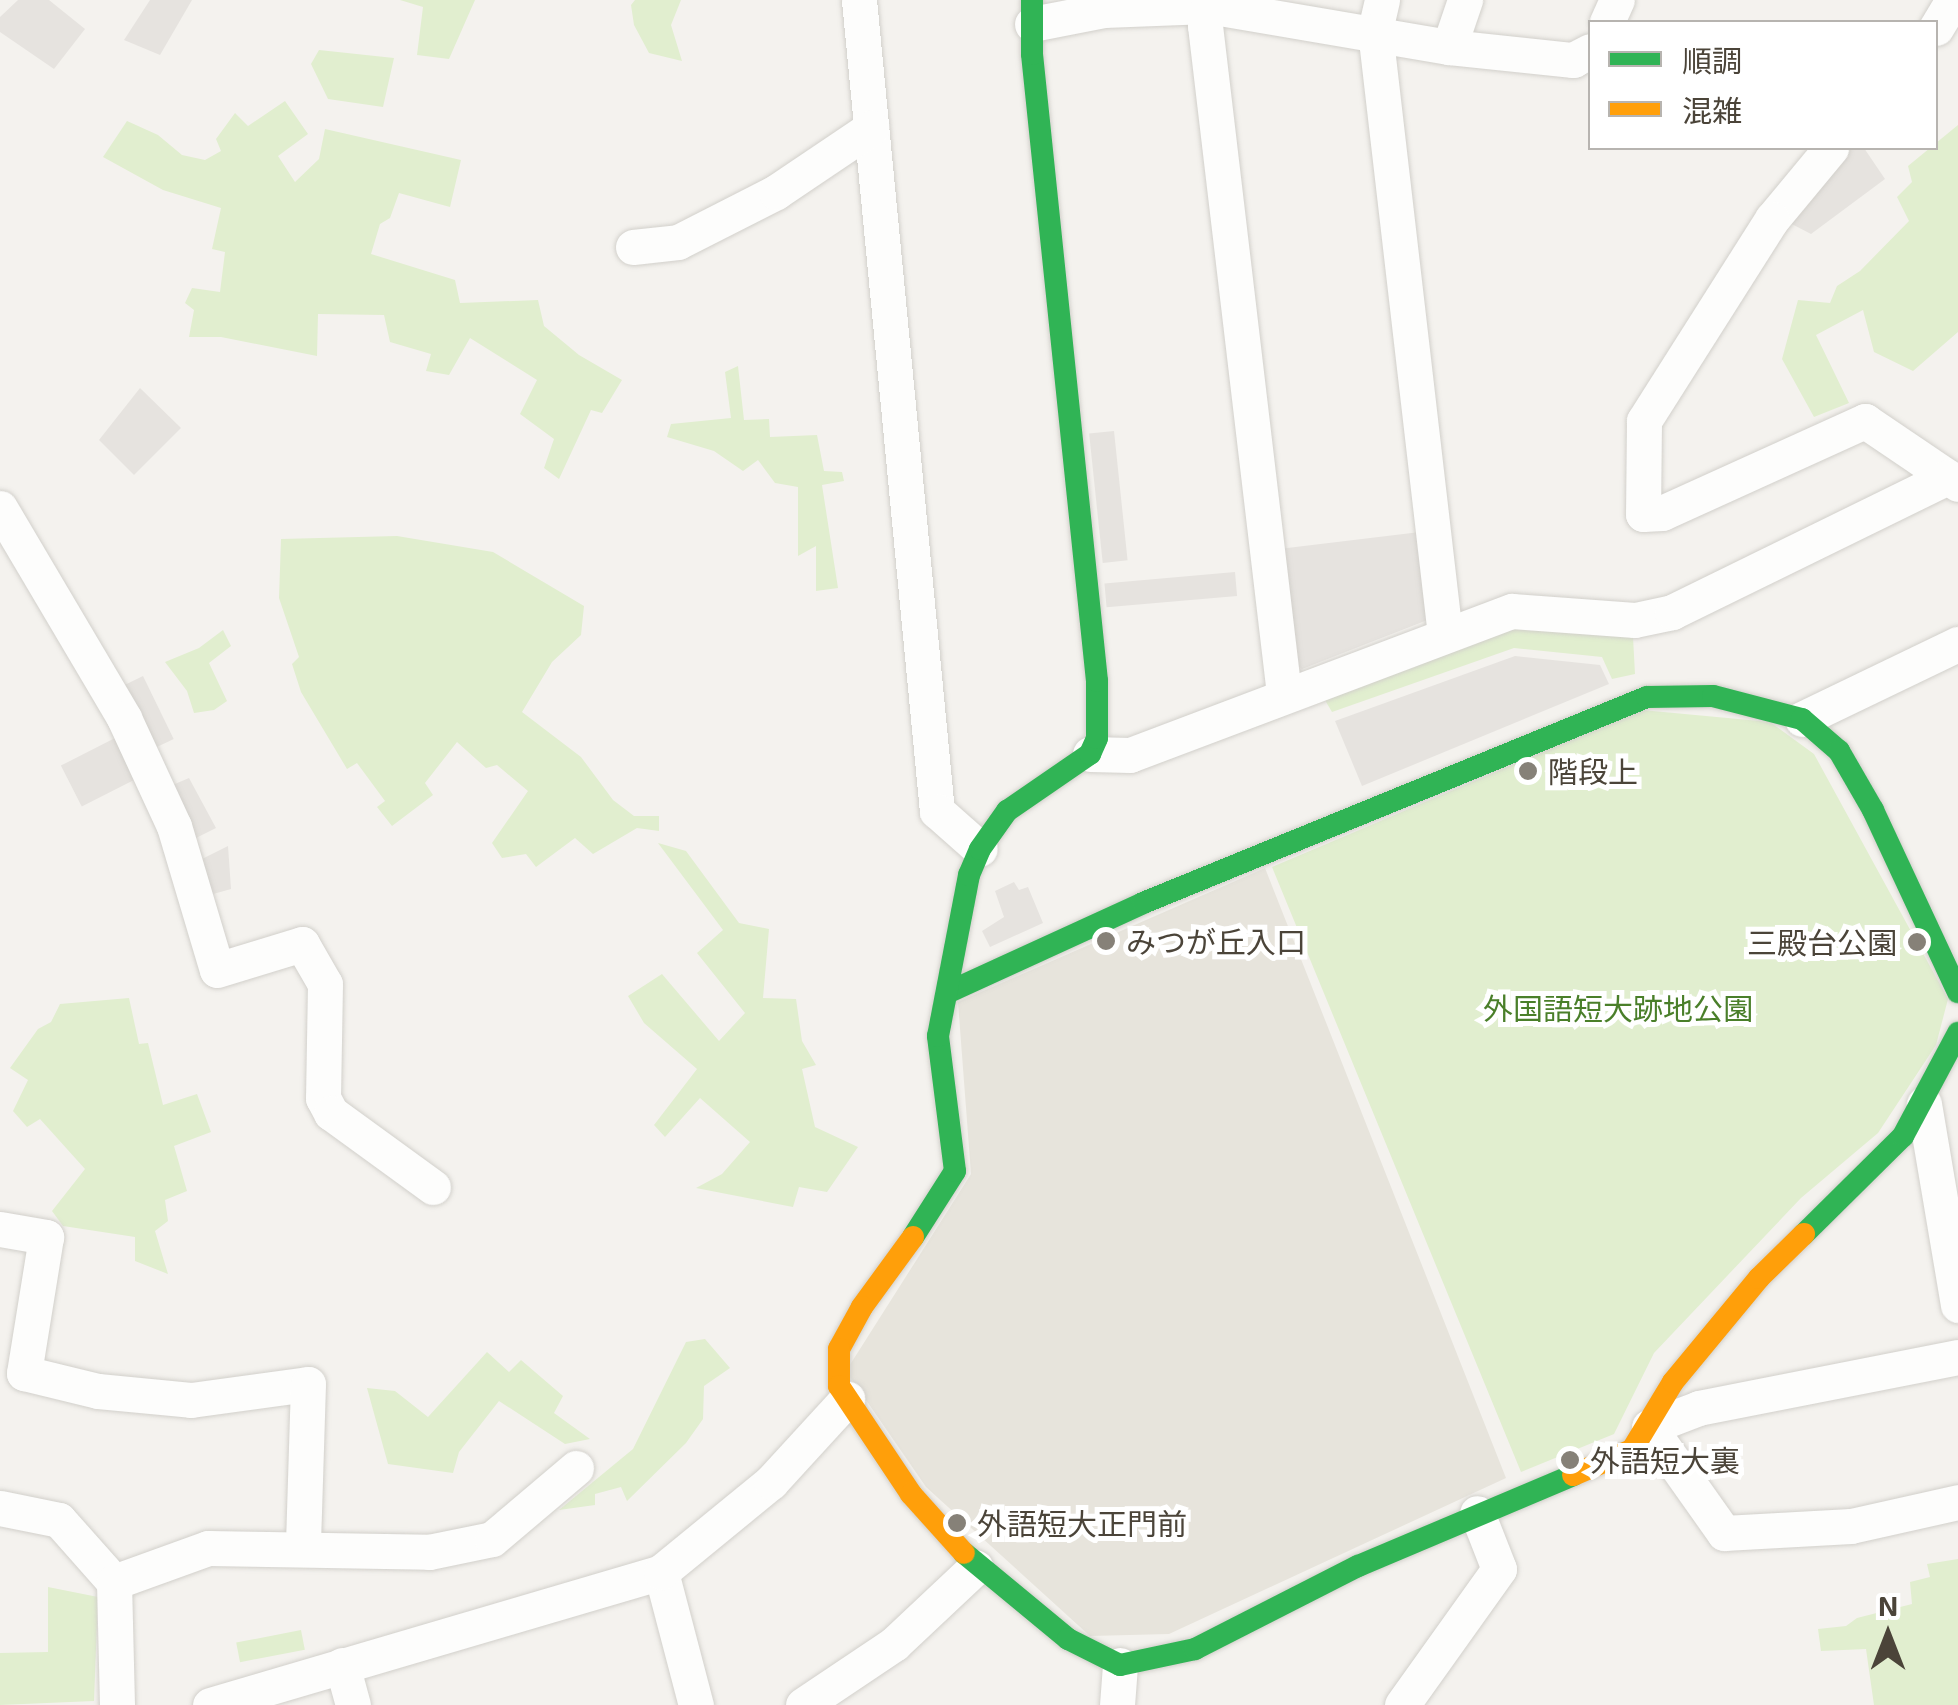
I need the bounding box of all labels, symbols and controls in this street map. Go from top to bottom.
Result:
legend [1588,20,1938,150]
text: 順調 [1682,42,1742,78]
text: 混雑 [1682,92,1742,128]
place label: 階段上 [1548,753,1638,789]
marker: 階段上 [1517,760,1539,782]
place label: みつが丘入口 [1126,923,1306,959]
place label: 三殿台公園 [1747,924,1897,960]
marker: みつが丘入口 [1095,930,1117,952]
marker: 三殿台公園 [1906,931,1928,953]
park label: 外国語短大跡地公園 [1483,990,1753,1026]
place label: 外語短大裏 [1590,1442,1740,1478]
marker: 外語短大裏 [1559,1449,1581,1471]
place label: 外語短大正門前 [977,1505,1187,1541]
marker: 外語短大正門前 [946,1512,968,1534]
north arrow [1838,1585,1938,1685]
text: N [1878,1588,1898,1622]

